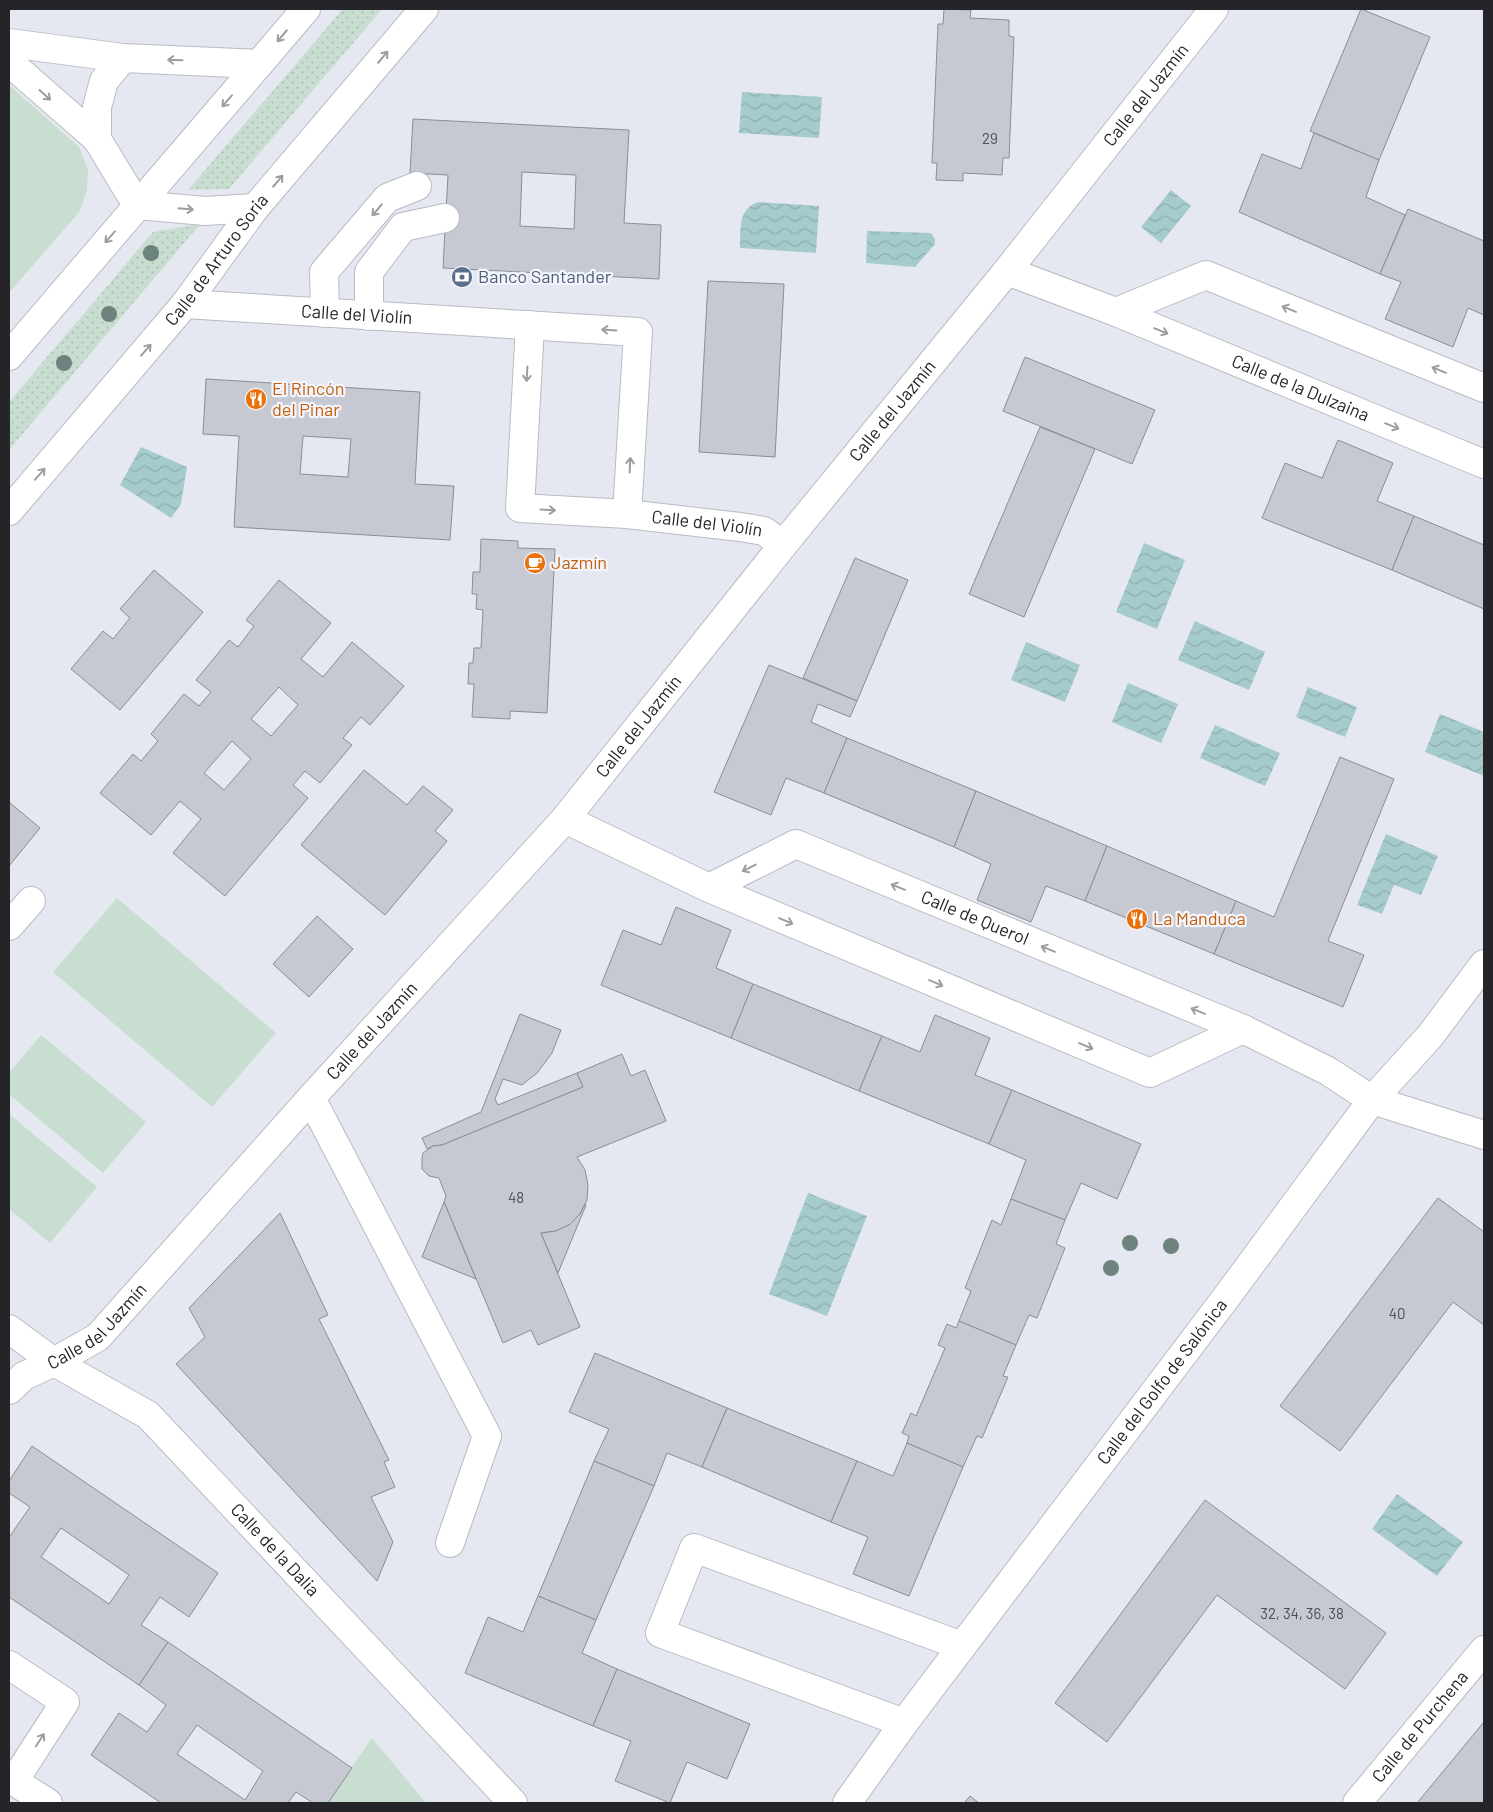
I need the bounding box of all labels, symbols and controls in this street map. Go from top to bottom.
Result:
one-way arrow [277,30,288,43]
street label: Calle del Jazmín [1098,39,1193,150]
one-way arrow [378,50,389,63]
one-way arrow [168,56,184,65]
one-way arrow [38,89,51,101]
one-way arrow [221,94,233,107]
house number: 29 [982,129,998,147]
one-way arrow [273,174,284,187]
street label: Calle de Arturo Soria [159,189,272,330]
one-way arrow [371,203,382,216]
one-way arrow [178,204,194,214]
one-way arrow [104,230,115,243]
bank icon: Banco Santander [450,265,474,289]
place label: Banco Santander [478,265,612,287]
street label: Calle del Violín [300,299,413,328]
one-way arrow [1282,303,1297,313]
one-way arrow [601,326,617,335]
one-way arrow [1153,326,1168,336]
one-way arrow [140,344,152,357]
street label: Calle de la Dulzaina [1229,349,1373,425]
street label: Calle del Jazmín [844,355,940,466]
one-way arrow [1432,365,1447,374]
one-way arrow [523,366,532,382]
place label: El Rincón del Pinar [272,377,344,420]
restaurant icon: El Rincón del Pinar [244,387,268,411]
one-way arrow [1384,422,1399,431]
one-way arrow [625,458,634,474]
one-way arrow [35,467,46,480]
one-way arrow [539,505,555,514]
street label: Calle del Violín [651,505,764,541]
cafe icon: Jazmín [523,551,547,575]
place label: Jazmín [551,551,607,573]
street label: Calle del Jazmín [590,670,685,781]
one-way arrow [742,864,757,873]
one-way arrow [891,881,906,891]
street label: Calle de Querol [918,885,1032,949]
restaurant icon: La Manduca [1125,907,1149,931]
place label: La Manduca [1153,907,1246,929]
one-way arrow [778,916,793,926]
one-way arrow [1041,943,1056,953]
street label: Calle del Jazmín [321,977,421,1084]
one-way arrow [928,979,943,989]
one-way arrow [1191,1005,1206,1015]
one-way arrow [1078,1042,1093,1052]
house number: 48 [508,1188,524,1206]
street label: Calle del Jazmín [43,1278,151,1374]
street label: Calle del Golfo de Salónica [1092,1294,1231,1469]
house number: 40 [1389,1304,1405,1322]
street label: Calle de la Dalia [227,1498,325,1600]
house number: 32, 34, 36, 38 [1260,1604,1344,1622]
street label: Calle de Purchena [1367,1666,1472,1787]
one-way arrow [36,1734,46,1748]

